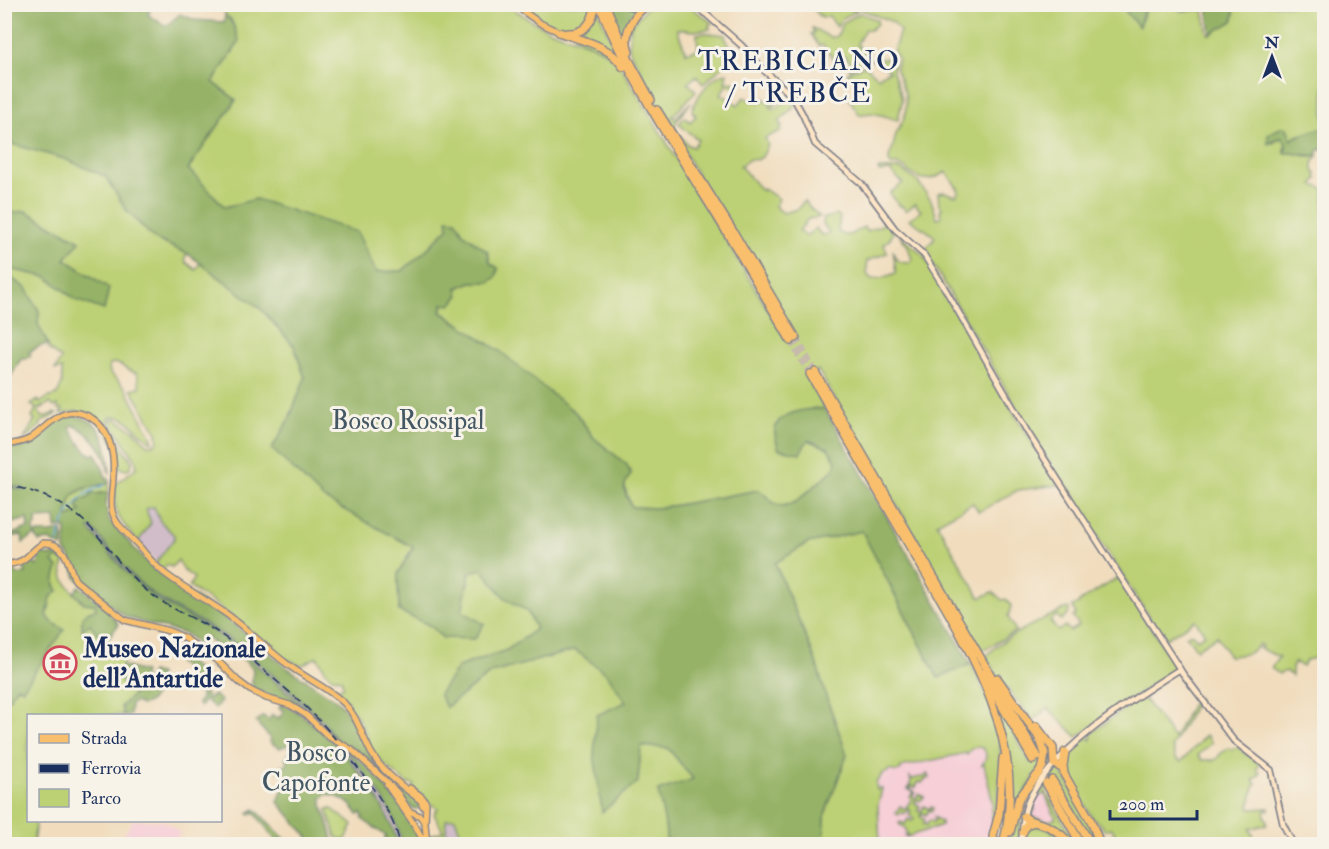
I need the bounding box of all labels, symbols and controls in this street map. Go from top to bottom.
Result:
north arrow [1242,27,1302,87]
text: N [1264,33,1280,53]
district label: TREBICIANO / TREBČE [698,44,900,111]
park label: Bosco Rossipal [332,405,485,438]
place label: Museo Nazionale dell'Antartide [82,633,266,695]
museum icon: Museo Nazionale dell'Antartide [42,645,78,681]
legend [27,714,222,822]
text: Strada [81,727,128,750]
park label: Bosco Capofonte [262,737,370,800]
text: Ferrovia [81,757,142,780]
scale bar [1110,783,1197,821]
text: Parco [81,787,121,810]
text: 200 m [1119,793,1164,816]

